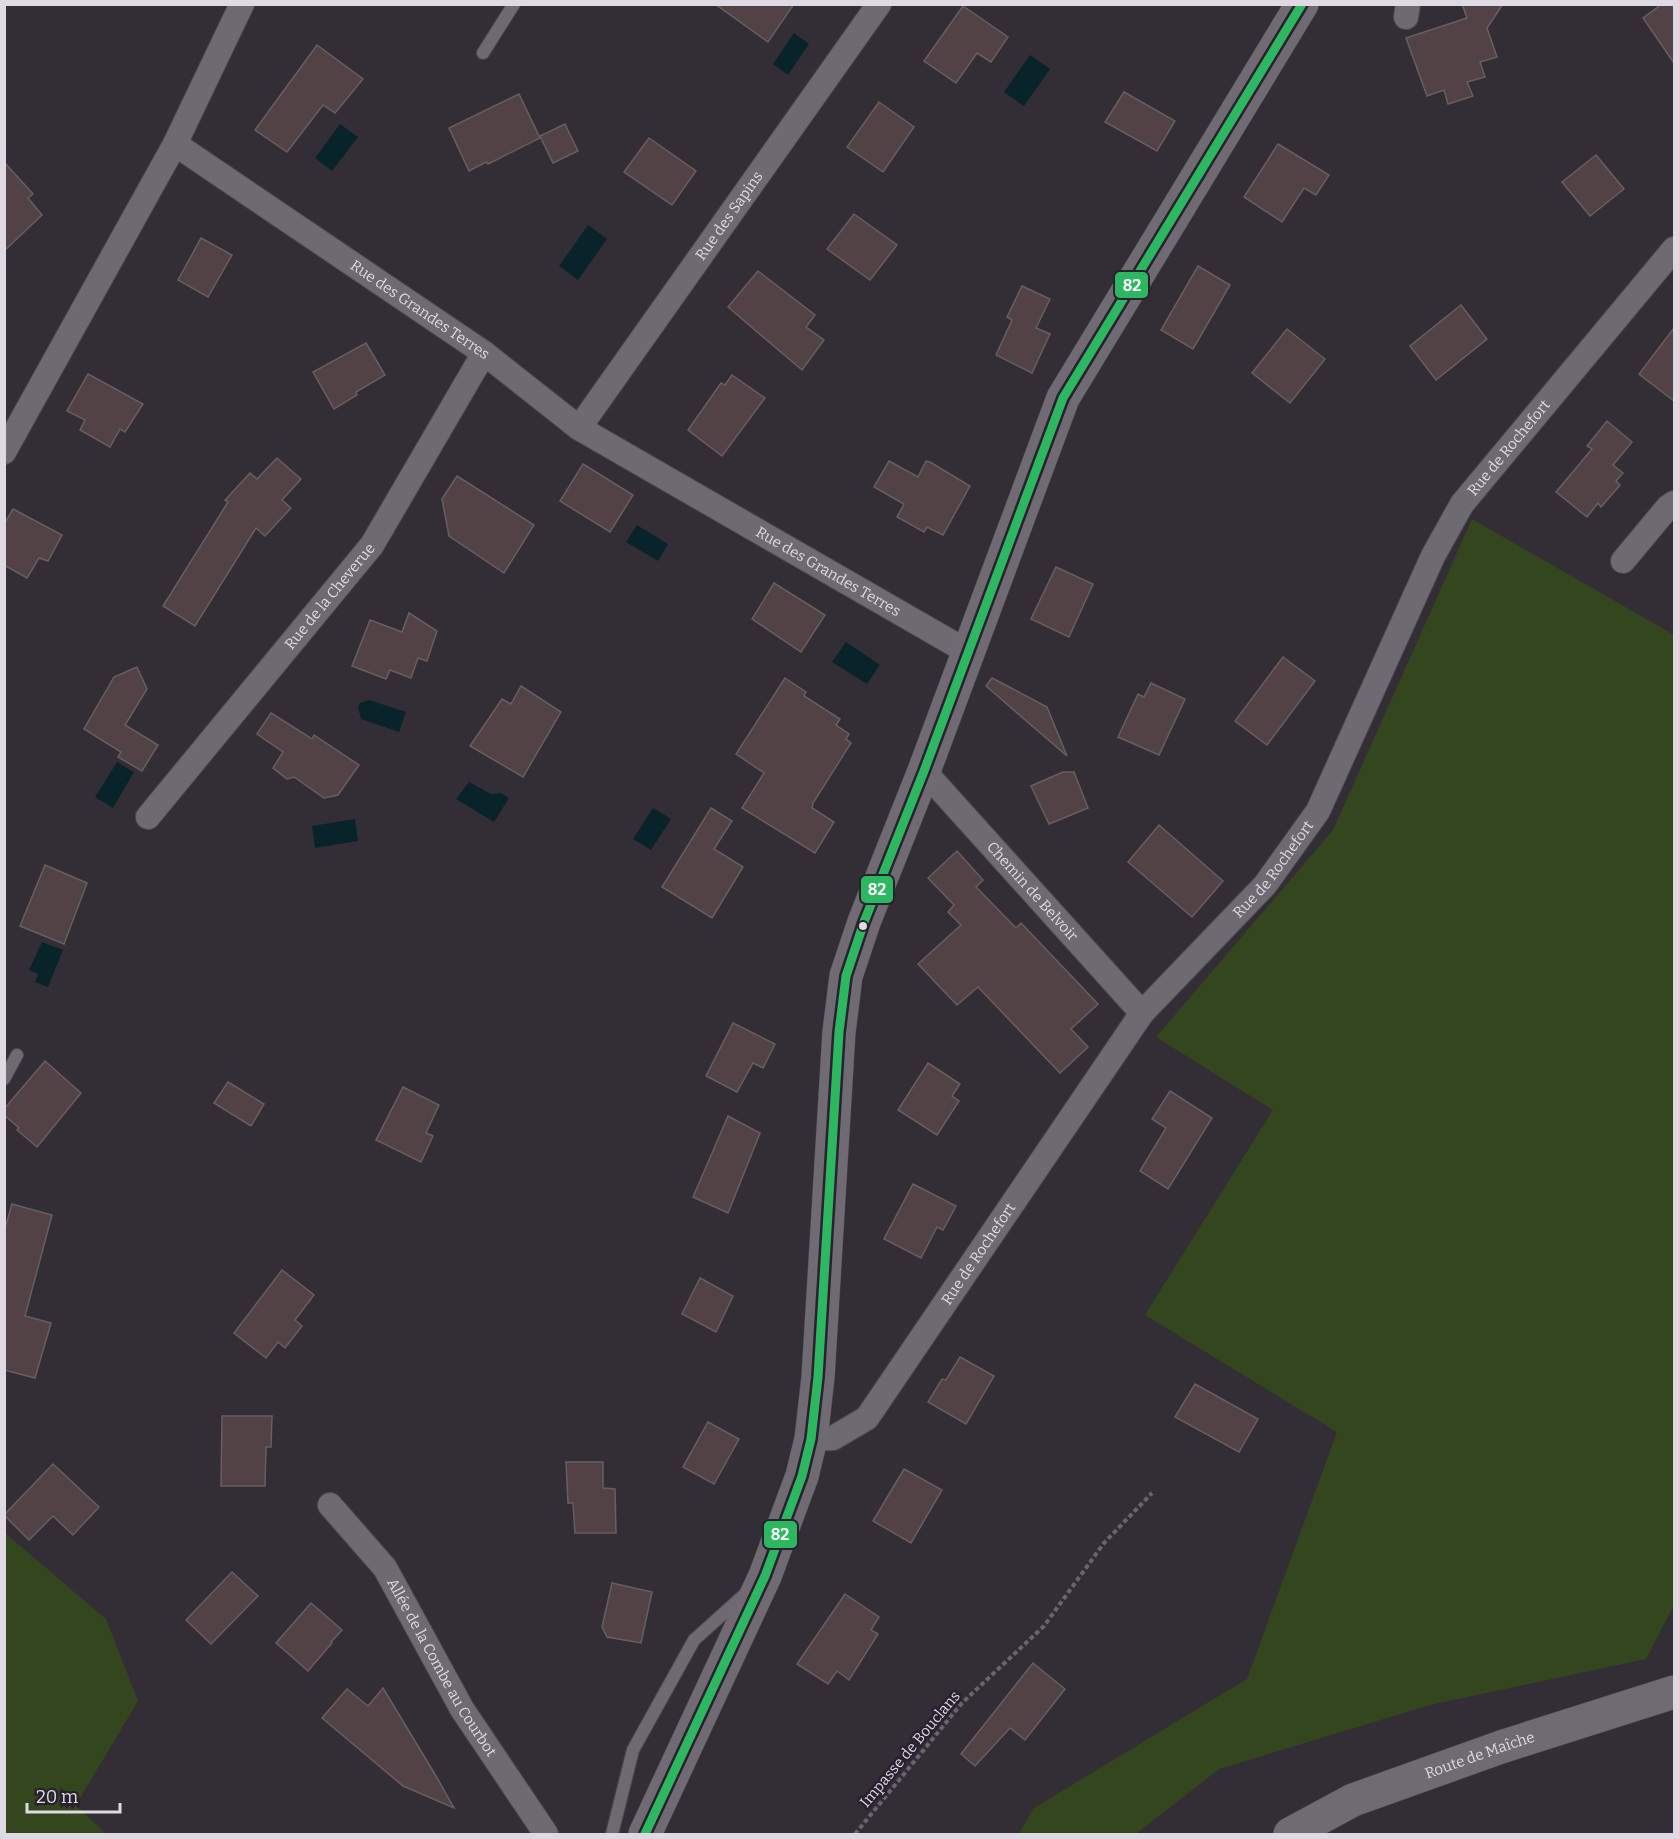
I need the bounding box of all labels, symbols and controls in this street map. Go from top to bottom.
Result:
street label: Rue des Sapins [692,168,767,264]
street label: Rue des Grandes Terres [347,256,493,363]
line badge: 82 [1114,271,1149,299]
text: 82 [1123,276,1141,295]
street label: Rue de Rochefort [1464,396,1554,499]
street label: Rue des Grandes Terres [753,523,904,620]
street label: Rue de la Cheverue [281,540,379,653]
street label: Rue de Rochefort [1229,817,1318,922]
street label: Chemin de Belvoir [983,838,1082,945]
line badge: 82 [860,875,894,904]
text: 82 [868,880,886,899]
unlabelled marker [857,920,869,932]
street label: Rue de Rochefort [938,1199,1020,1308]
line badge: 82 [763,1520,798,1549]
text: 82 [771,1525,789,1544]
street label: Allée de la Combe au Courbot [383,1575,501,1760]
street label: Impasse de Bouclans [856,1687,964,1811]
street label: Route de Maîche [1422,1728,1537,1783]
scale bar [27,1776,120,1814]
text: 20 m [36,1786,78,1808]

